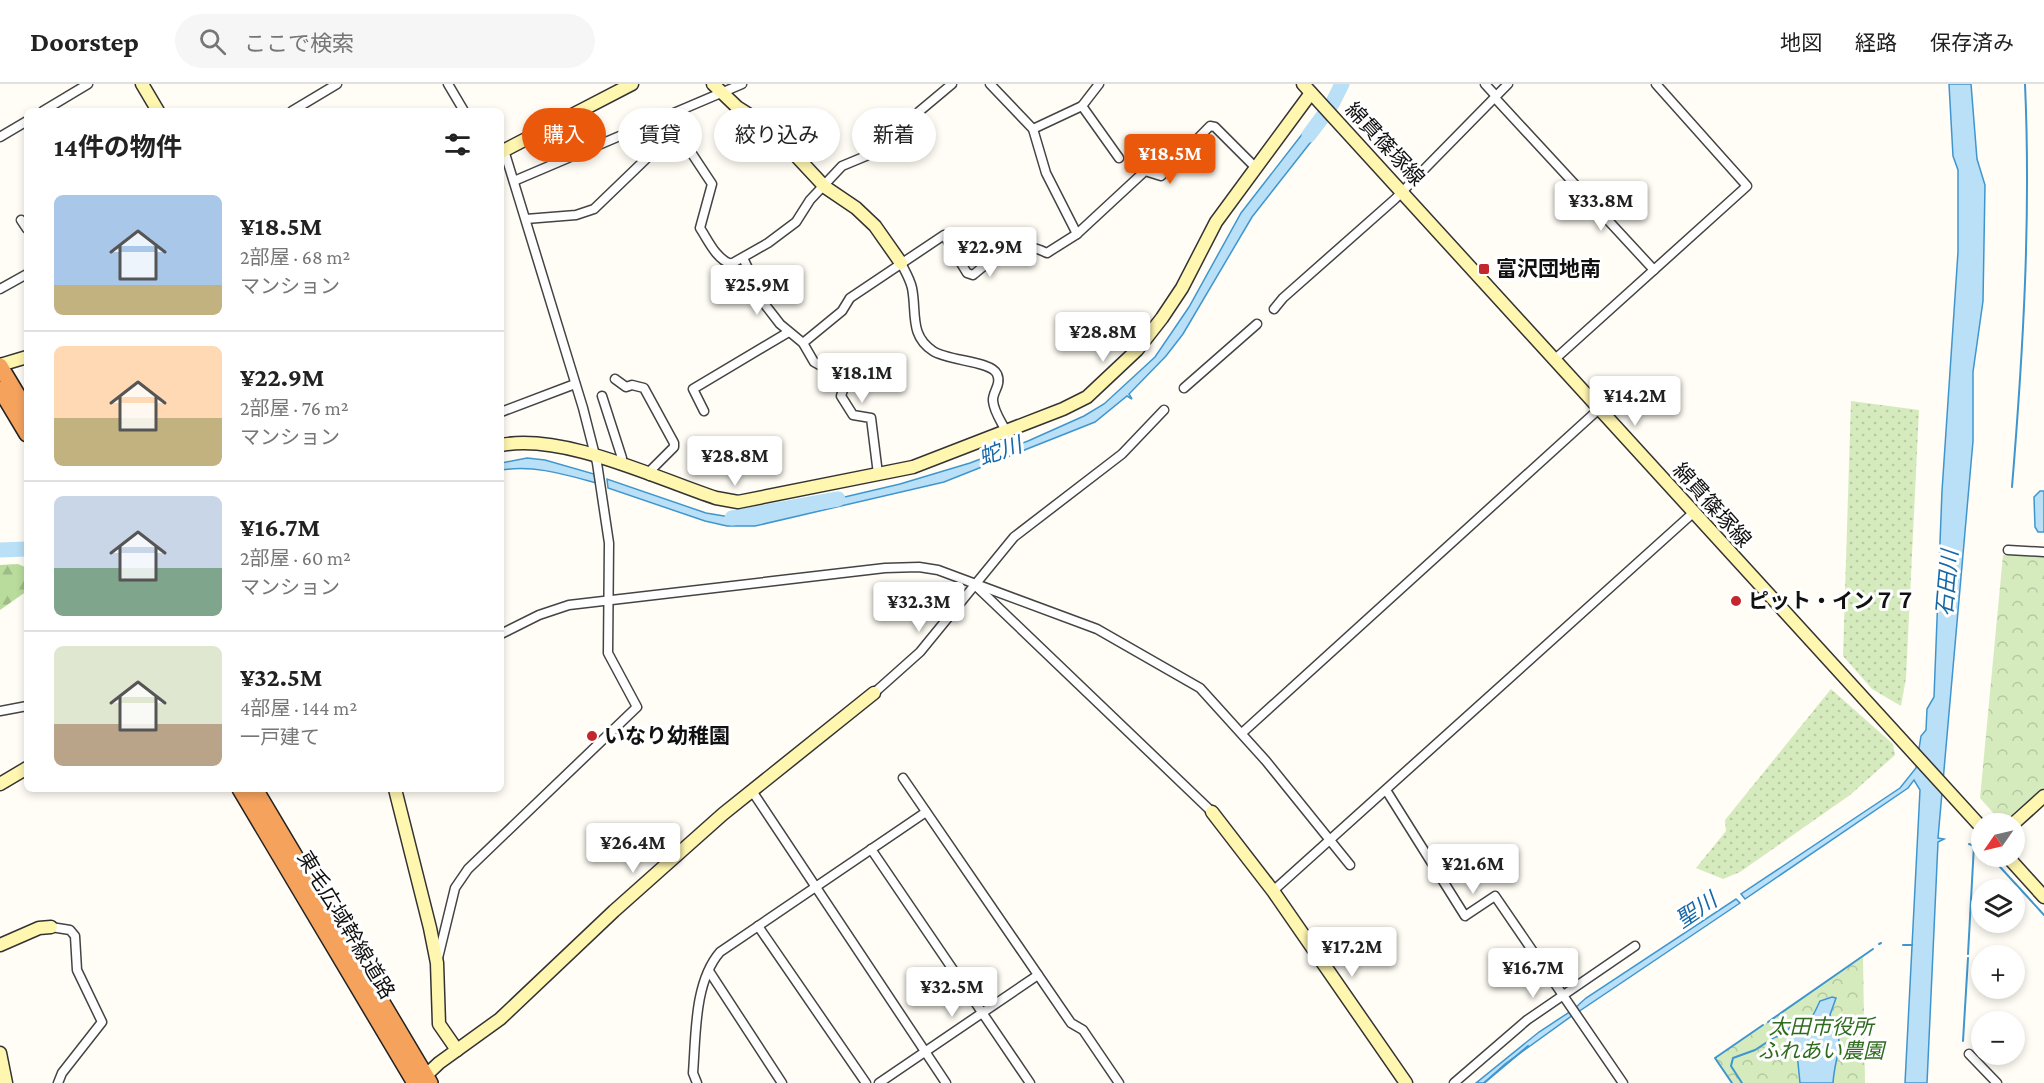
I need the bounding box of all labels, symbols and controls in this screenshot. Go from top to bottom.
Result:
search box [175,14,595,68]
icon: search [196,25,229,58]
text: Doorstep [30,26,139,57]
text: ここで検索 [244,31,354,56]
text: 地図 [1780,31,1822,55]
text: 経路 [1855,31,1897,55]
text: 保存済み [1930,31,2014,55]
street label: 綿貫篠塚線 [1340,97,1430,191]
chip: 購入 [522,108,606,162]
chip: 賃貸 [618,108,702,162]
chip: 絞り込み [714,108,840,162]
chip: 新着 [852,108,936,162]
icon: filters [441,128,474,161]
text: 14件の物件 [54,133,182,162]
pin: ¥18.5M [1121,134,1219,185]
text: ¥18.5M [1138,142,1202,164]
pin: ¥33.8M [1552,181,1650,232]
text: ¥33.8M [1569,189,1633,211]
text: ¥18.5M [240,212,322,241]
icon: home [102,219,174,291]
pin: ¥22.9M [941,227,1039,278]
text: ¥22.9M [958,235,1022,257]
text: 2部屋 · 68 m² [240,246,350,268]
place label: 富沢団地南 [1496,257,1601,281]
marker: 富沢団地南 [1477,262,1491,276]
pin: ¥25.9M [708,265,806,316]
text: ¥25.9M [725,273,789,295]
text: マンション [240,275,340,297]
pin: ¥28.8M [1054,312,1152,363]
text: ¥28.8M [1069,320,1137,342]
pin: ¥18.1M [813,353,911,404]
text: ¥18.1M [832,361,892,383]
text: ¥22.9M [240,363,324,392]
icon: home [102,370,174,442]
pin: ¥14.2M [1586,376,1684,427]
text: ¥14.2M [1604,384,1666,406]
text: 2部屋 · 76 m² [240,397,349,419]
text: マンション [240,426,340,448]
water label: 蛇川 [975,431,1027,470]
pin: ¥28.8M [686,436,784,487]
text: ¥28.8M [701,444,769,466]
street label: 綿貫篠塚線 [1668,458,1756,552]
text: ¥16.7M [240,513,320,542]
icon: home [102,520,174,592]
text: 2部屋 · 60 m² [240,547,351,569]
water label: 石田川 [1932,547,1963,617]
text: マンション [240,576,340,598]
pin: ¥32.3M [870,582,968,633]
place label: ピット・イン７７ [1748,589,1916,613]
text: ¥32.3M [887,590,951,612]
marker: ピット・イン７７ [1729,594,1743,608]
text: ¥32.5M [240,663,322,692]
icon: home [102,670,174,742]
text: 4部屋 · 144 m² [240,697,357,719]
place label: いなり幼稚園 [604,724,730,748]
text: 一戸建て [240,726,320,748]
marker: いなり幼稚園 [585,729,599,743]
north arrow [1971,813,2025,867]
map controls [1971,813,2025,1065]
pin: ¥26.4M [584,823,682,874]
text: ¥26.4M [600,831,666,853]
pin: ¥21.6M [1424,844,1522,895]
street label: 東毛広域幹線道路 [292,847,400,1003]
text: ¥21.6M [1442,852,1504,874]
button: layers [1971,879,2025,933]
water label: 聖川 [1671,886,1723,933]
pin: ¥17.2M [1303,927,1401,978]
text: ¥17.2M [1322,935,1382,957]
button: + [1971,945,2025,999]
pin: ¥16.7M [1484,948,1582,999]
text: ¥16.7M [1502,956,1564,978]
pin: ¥32.5M [903,967,1001,1018]
text: ¥32.5M [920,975,984,997]
button: − [1971,1011,2025,1065]
park label: 太田市役所 ふれあい農園 [1758,1015,1887,1063]

